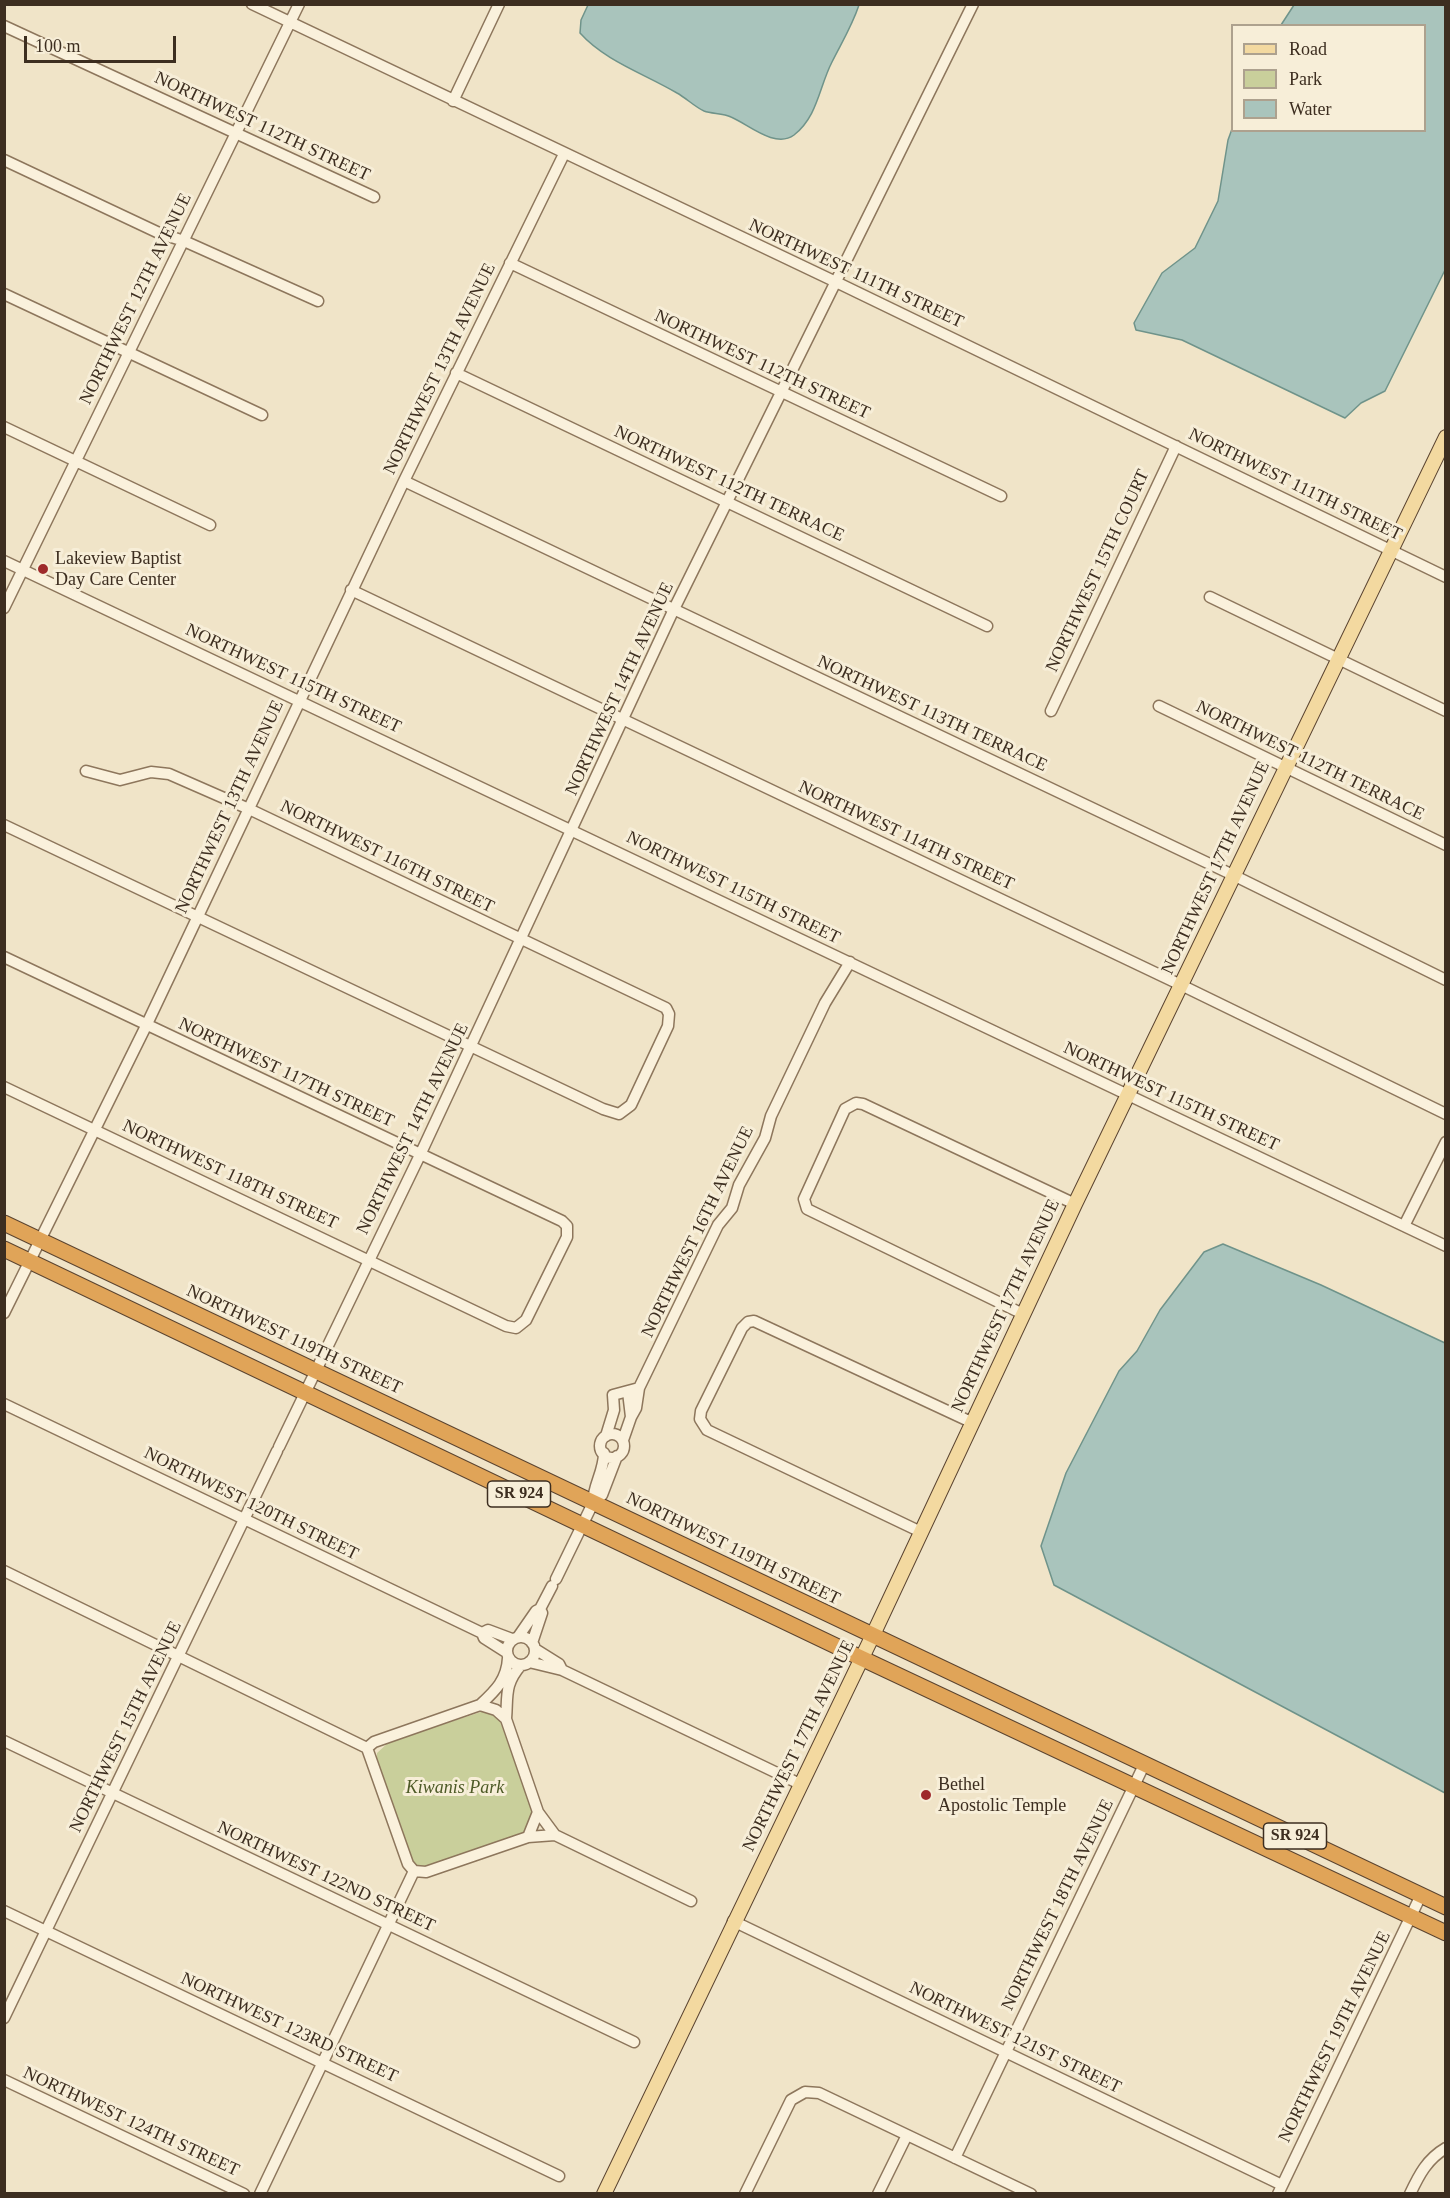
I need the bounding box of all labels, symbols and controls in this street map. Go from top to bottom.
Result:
scale bar [27,24,178,62]
legend [1231,24,1426,132]
text: 100 m [35,36,81,56]
text: Road [1289,39,1327,59]
street label: NORTHWEST 112TH STREET [151,68,373,186]
text: Park [1289,69,1322,89]
text: Water [1289,99,1332,119]
street label: NORTHWEST 12TH AVENUE [75,190,197,408]
street label: NORTHWEST 111TH STREET [745,215,967,333]
street label: NORTHWEST 13TH AVENUE [379,260,501,478]
street label: NORTHWEST 112TH STREET [651,306,873,424]
street label: NORTHWEST 112TH TERRACE [611,421,847,547]
street label: NORTHWEST 111TH STREET [1185,424,1405,546]
street label: NORTHWEST 15TH COURT [1042,466,1154,676]
place label: Lakeview Baptist Day Care Center [55,548,181,590]
marker: Lakeview Baptist Day Care Center [36,562,50,576]
street label: NORTHWEST 14TH AVENUE [561,579,679,799]
street label: NORTHWEST 115TH STREET [182,620,404,738]
street label: NORTHWEST 113TH TERRACE [814,651,1050,777]
street label: NORTHWEST 112TH TERRACE [1192,696,1428,826]
street label: NORTHWEST 13TH AVENUE [171,697,289,917]
street label: NORTHWEST 17TH AVENUE [1157,758,1275,978]
street label: NORTHWEST 114TH STREET [795,777,1017,895]
street label: NORTHWEST 116TH STREET [277,796,497,918]
street label: NORTHWEST 115TH STREET [623,827,843,949]
street label: NORTHWEST 117TH STREET [175,1014,397,1132]
street label: NORTHWEST 14TH AVENUE [352,1020,474,1238]
street label: NORTHWEST 115TH STREET [1060,1038,1282,1156]
street label: NORTHWEST 118TH STREET [119,1116,341,1234]
street label: NORTHWEST 16TH AVENUE [637,1123,759,1341]
street label: NORTHWEST 17TH AVENUE [947,1196,1065,1416]
street label: NORTHWEST 119TH STREET [183,1281,405,1399]
street label: NORTHWEST 120TH STREET [140,1443,362,1565]
road number: SR 924 [488,1481,550,1507]
street label: NORTHWEST 119TH STREET [623,1488,843,1610]
street label: NORTHWEST 15TH AVENUE [65,1618,187,1836]
street label: NORTHWEST 17TH AVENUE [738,1637,860,1855]
place label: Bethel Apostolic Temple [938,1774,1066,1816]
park label: Kiwanis Park [406,1777,504,1799]
marker: Bethel Apostolic Temple [919,1788,933,1802]
street label: NORTHWEST 18TH AVENUE [997,1796,1119,2014]
street label: NORTHWEST 122ND STREET [214,1817,438,1937]
road number: SR 924 [1264,1823,1326,1849]
street label: NORTHWEST 19TH AVENUE [1274,1928,1396,2146]
street label: NORTHWEST 123RD STREET [177,1968,401,2088]
street label: NORTHWEST 121ST STREET [906,1977,1124,2099]
street label: NORTHWEST 124TH STREET [20,2062,242,2182]

